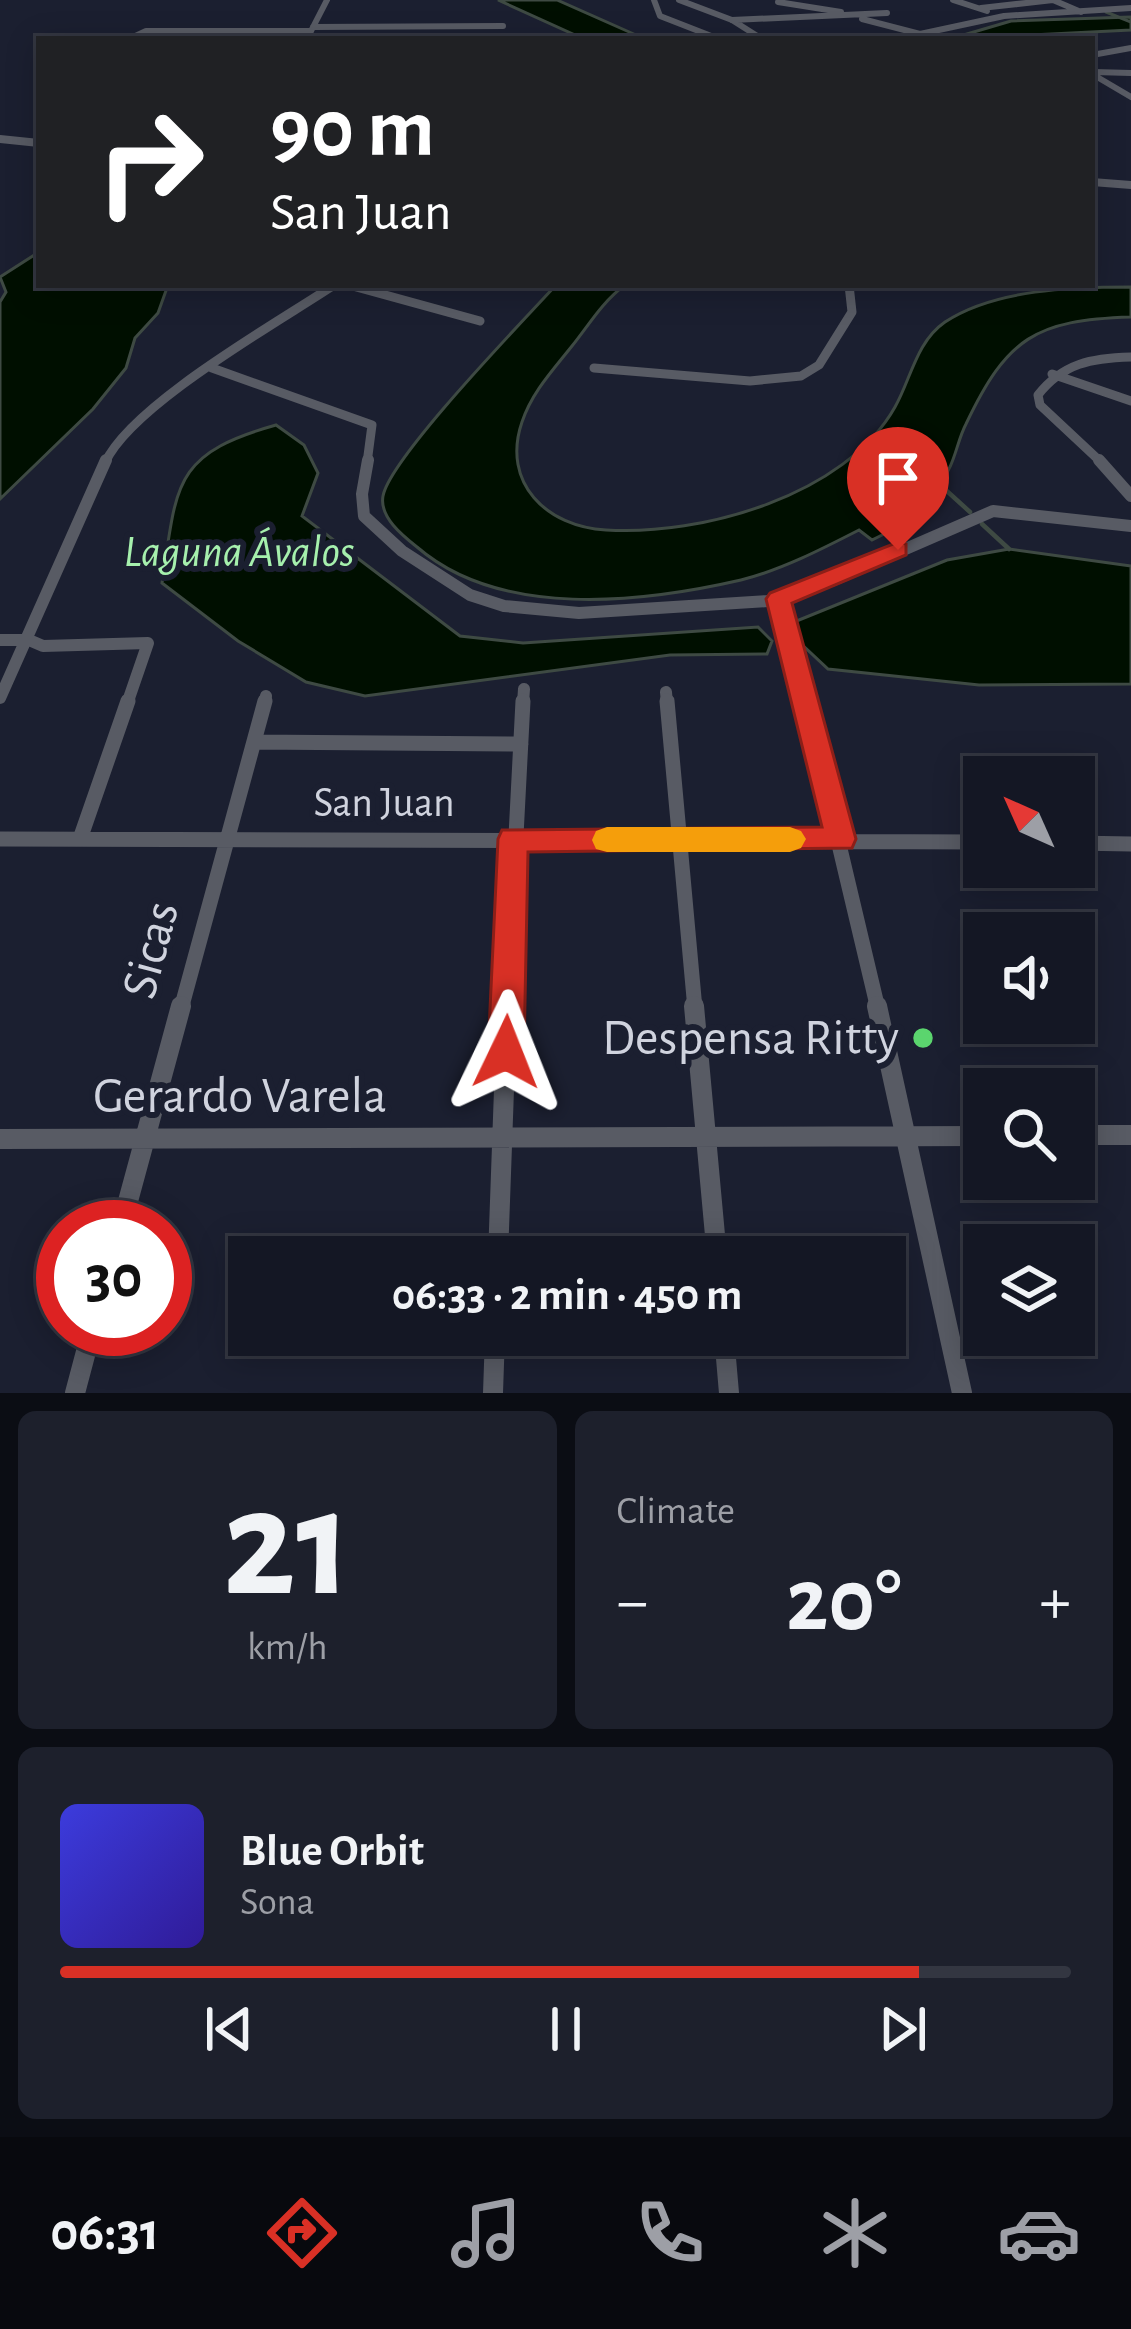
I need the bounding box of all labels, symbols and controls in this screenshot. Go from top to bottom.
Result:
icon: right [72,84,228,240]
text: 90 m [270,88,435,172]
text: San Juan [270,186,452,240]
pin [847,427,949,550]
icon: arrive [865,445,931,511]
water label: Laguna Ávalos [124,527,354,575]
north arrow [963,756,1095,888]
map controls [963,756,1095,1356]
street label: San Juan [313,782,455,824]
street label: Sicas [114,896,188,1004]
button: sound [963,912,1095,1044]
position arrow [443,989,569,1115]
place label: Despensa Ritty [602,1013,899,1064]
marker: Despensa Ritty [910,1025,936,1051]
button: search [963,1068,1095,1200]
street label: Gerardo Varela [93,1071,387,1122]
speed limit sign: 30 [36,1200,192,1356]
button: layers [963,1224,1095,1356]
text: 06:33 · 2 min · 450 m [392,1273,742,1318]
text: 21 [222,1468,352,1624]
text: Climate [617,1492,735,1531]
text: 20° [786,1557,902,1647]
text: − [617,1569,648,1635]
text: + [1039,1569,1071,1635]
text: km/h [247,1628,327,1667]
text: Blue Orbit [240,1829,424,1874]
text: Sona [240,1883,315,1922]
icon: previous [196,1996,262,2062]
icon: pause [533,1996,599,2062]
icon: next [870,1996,936,2062]
icon: directions [260,2191,344,2275]
icon: music [444,2191,528,2275]
icon: phone [628,2191,712,2275]
icon: climate [813,2191,897,2275]
icon: car [997,2191,1081,2275]
text: 06:31 [50,2206,159,2260]

